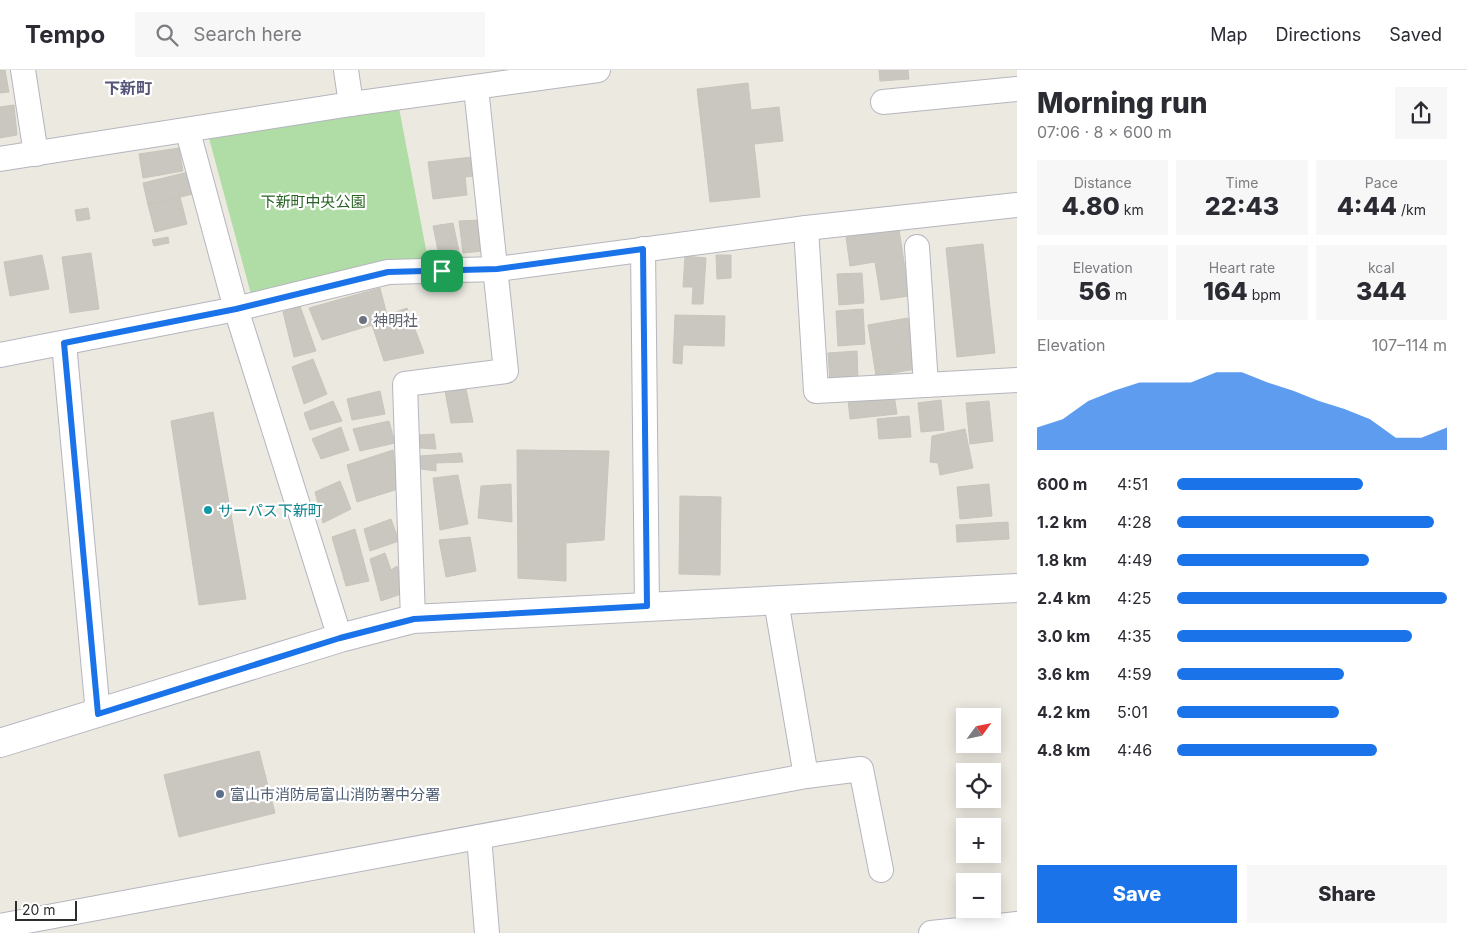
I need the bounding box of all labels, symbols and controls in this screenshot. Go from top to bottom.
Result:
search box [135,12,485,57]
text: Tempo [25,20,105,49]
icon: search [153,21,181,49]
text: Search here [193,23,302,46]
text: Map [1210,24,1248,45]
text: Directions [1276,24,1361,45]
text: Saved [1389,24,1442,45]
district label: 下新町 [104,78,152,98]
text: Morning run [1037,86,1207,120]
button: share [1395,87,1447,139]
text: 07:06 · 8 × 600 m [1037,122,1172,142]
text: Distance [1074,174,1132,191]
text: Time [1226,174,1258,191]
text: Pace [1365,174,1398,191]
text: 4.80 [1062,191,1120,221]
text: 22:43 [1205,191,1279,221]
text: 4:44 [1337,191,1397,221]
park label: 下新町中央公園 [260,192,366,211]
text: km [1120,201,1144,218]
text: /km [1397,201,1426,218]
pin [421,250,463,292]
icon: arrive [428,257,456,285]
text: Elevation [1073,259,1133,276]
text: Heart rate [1209,259,1275,276]
text: kcal [1368,259,1395,276]
text: 56 [1078,276,1111,306]
text: 164 [1203,276,1248,306]
text: 344 [1356,276,1407,306]
text: m [1111,286,1127,303]
text: bpm [1248,286,1281,303]
place label: 神明社 [373,311,418,330]
marker: 神明社 [357,314,369,326]
text: Elevation [1037,335,1106,355]
text: 107–114 m [1372,335,1447,355]
text: 600 m [1037,474,1087,494]
text: 4:51 [1117,474,1148,494]
place label: サーパス下新町 [218,501,323,520]
marker: サーパス下新町 [202,504,214,516]
text: 1.2 km [1037,512,1087,532]
text: 4:28 [1117,512,1152,532]
text: 1.8 km [1037,550,1087,570]
text: 4:49 [1117,550,1152,570]
text: 2.4 km [1037,588,1091,608]
text: 4:25 [1117,588,1151,608]
text: 3.0 km [1037,626,1090,646]
text: 4:35 [1117,626,1152,646]
text: 3.6 km [1037,664,1090,684]
text: 4:59 [1117,664,1152,684]
text: 4.2 km [1037,702,1090,722]
text: 5:01 [1117,702,1148,722]
north arrow [956,708,1001,752]
map controls [956,708,1001,918]
text: 4.8 km [1037,740,1090,760]
text: 4:46 [1117,740,1152,760]
button: locate [956,763,1001,808]
place label: 富山市消防局富山消防署中分署 [230,785,440,804]
marker: 富山市消防局富山消防署中分署 [214,788,226,800]
button: + [956,818,1001,863]
button: Save [1037,865,1237,923]
button: Share [1247,865,1447,923]
button: − [956,873,1001,918]
scale bar [15,898,78,921]
text: 20 m [22,901,56,918]

